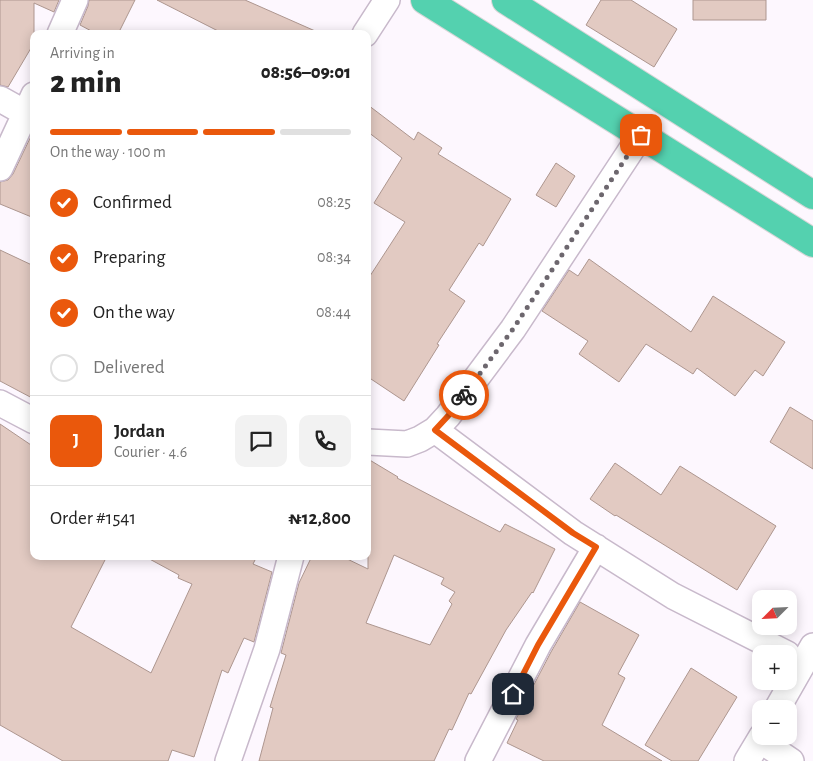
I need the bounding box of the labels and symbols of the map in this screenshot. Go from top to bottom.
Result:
pin [620,114,662,156]
courier [439,370,489,420]
north arrow [752,590,798,635]
pin [492,673,534,715]

